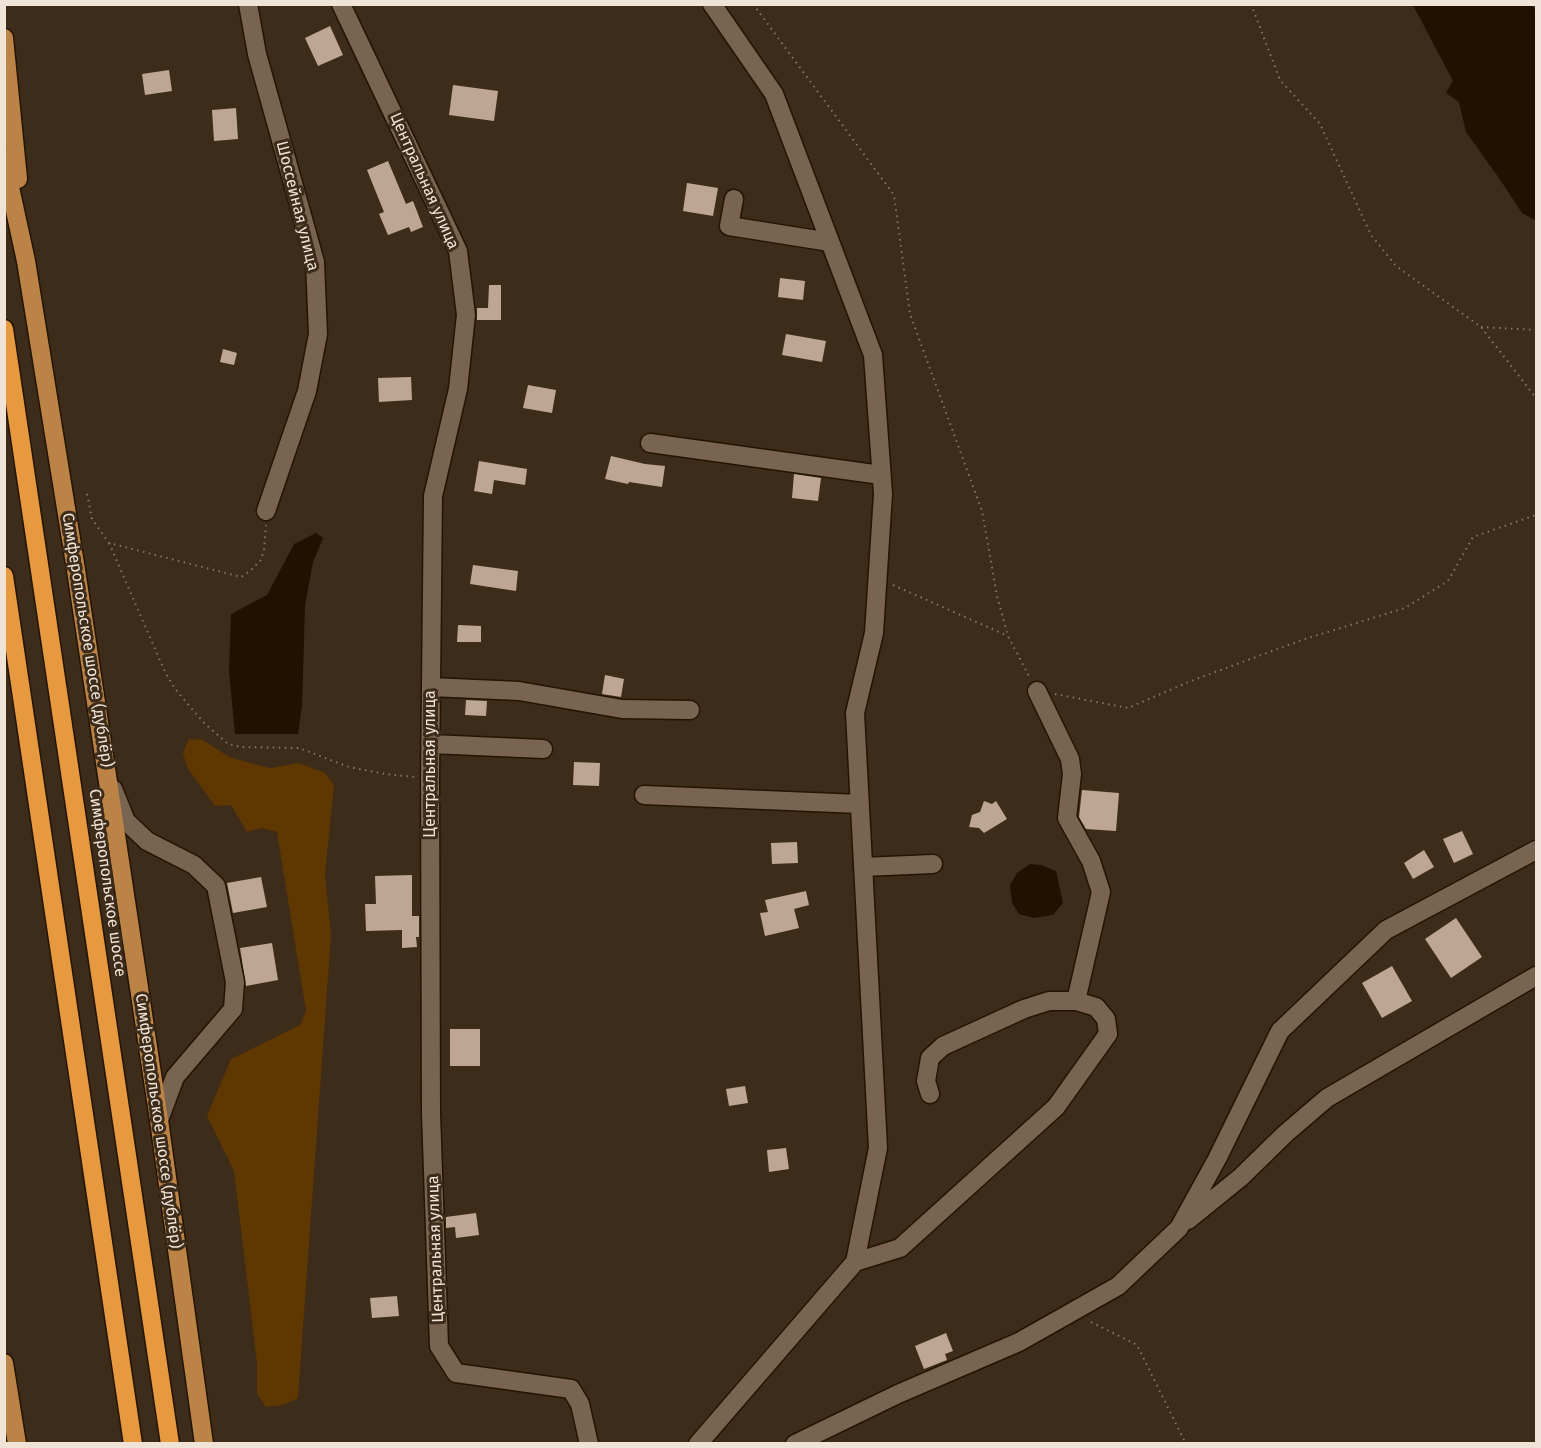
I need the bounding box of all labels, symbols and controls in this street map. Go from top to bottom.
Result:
street label: Центральная улица [385,110,463,252]
street label: Шоссейная улица [272,139,322,273]
street label: Симферопольское шоссе (дублёр) [57,511,117,769]
street label: Центральная улица [421,690,441,838]
street label: Симферопольское шоссе [84,788,130,978]
street label: Симферопольское шоссе (дублёр) [131,992,185,1250]
street label: Центральная улица [424,1175,448,1323]

